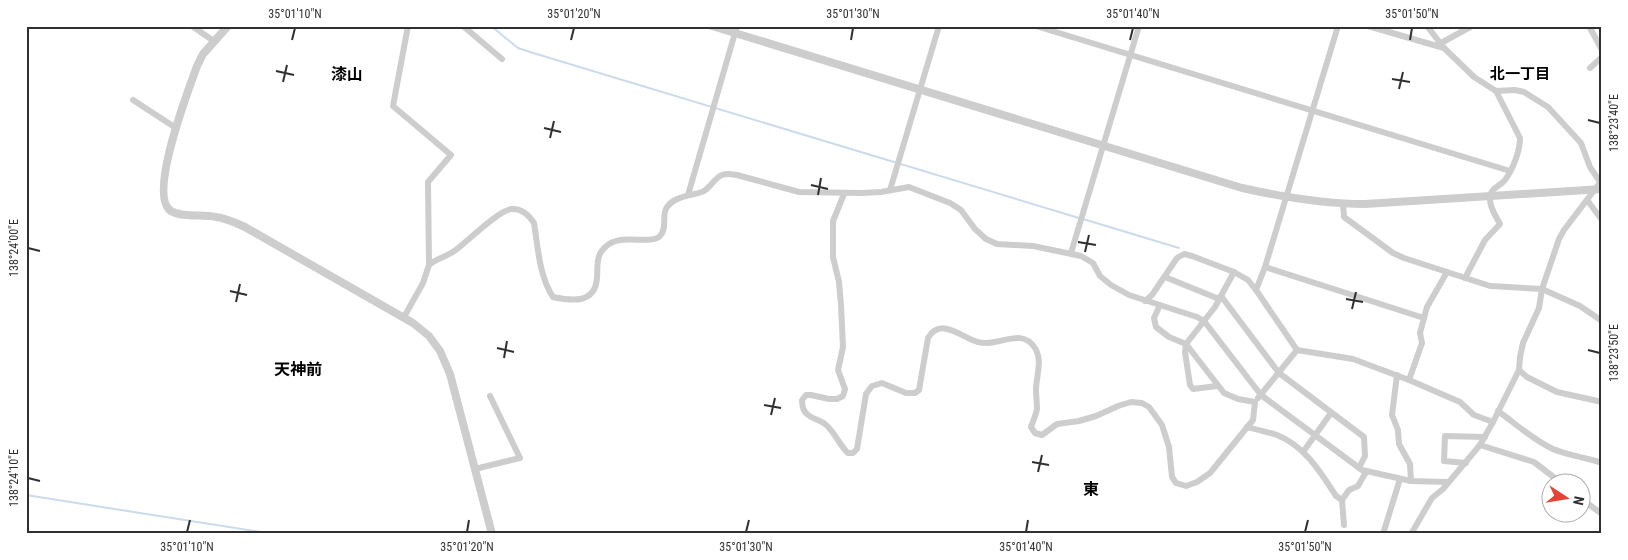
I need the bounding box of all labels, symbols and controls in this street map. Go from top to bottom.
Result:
text: 35°01'10"N [268,7,322,21]
text: 35°01'20"N [547,7,601,21]
text: 35°01'30"N [826,7,880,21]
text: 35°01'40"N [1106,7,1160,21]
text: 35°01'50"N [1385,7,1439,21]
district label: 漆山 [331,65,363,84]
district label: 北一丁目 [1490,65,1550,83]
text: 138°23'40"E [1607,94,1621,152]
text: 138°24'00"E [7,219,21,277]
text: 138°23'50"E [1607,324,1621,382]
district label: 天神前 [274,360,322,379]
text: 138°24'10"E [7,449,21,507]
north arrow [1540,472,1590,522]
district label: 東 [1083,480,1099,499]
text: N [1570,495,1587,507]
text: 35°01'10"N [160,540,214,554]
text: 35°01'20"N [440,540,494,554]
text: 35°01'30"N [719,540,773,554]
text: 35°01'40"N [999,540,1053,554]
text: 35°01'50"N [1278,540,1332,554]

